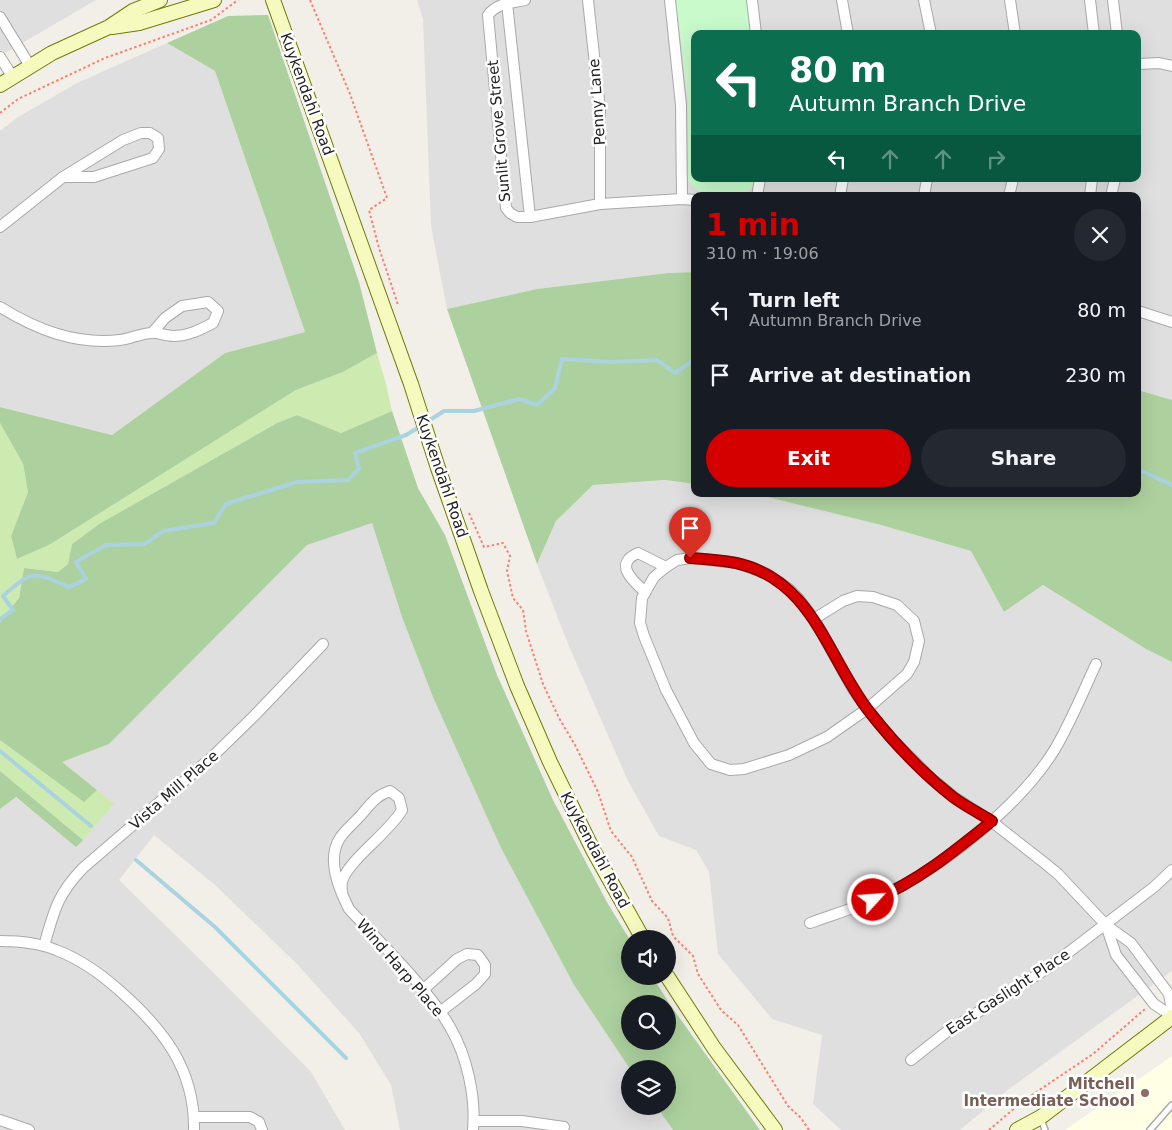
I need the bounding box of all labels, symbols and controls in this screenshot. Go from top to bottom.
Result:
street label: Kuykendahl Road [276,30,338,158]
icon: left [706,50,771,115]
text: 80 m [789,50,886,90]
street label: Penny Lane [585,58,609,146]
street label: Sunlit Grove Street [484,59,514,203]
text: Autumn Branch Drive [789,91,1026,116]
icon: left [823,145,851,173]
icon: ahead [876,145,904,173]
icon: ahead [929,145,957,173]
icon: right [982,145,1010,173]
text: 1 min [706,207,800,242]
button: close [1074,209,1126,261]
text: 310 m · 19:06 [706,244,819,263]
text: Turn left [749,289,840,311]
icon: left [706,296,734,324]
text: 80 m [1077,299,1126,321]
text: Autumn Branch Drive [749,311,922,330]
icon: arrive [706,361,734,389]
text: Arrive at destination [749,364,971,386]
text: 230 m [1065,364,1126,386]
street label: Kuykendahl Road [412,412,472,540]
button: Exit [706,429,911,487]
button: Share [921,429,1126,487]
pin [669,507,711,558]
icon: arrive [676,514,704,542]
street label: Vista Mill Place [126,747,222,833]
street label: Kuykendahl Road [557,789,633,911]
position arrow [846,873,898,925]
street label: Wind Harp Place [353,916,447,1020]
map controls [621,930,676,1115]
button: sound [621,930,676,985]
street label: East Gaslight Place [943,945,1073,1039]
button: search [621,995,676,1050]
button: layers [621,1060,676,1115]
place label: Mitchell Intermediate School [964,1075,1135,1110]
marker: Mitchell Intermediate School [1139,1087,1151,1099]

